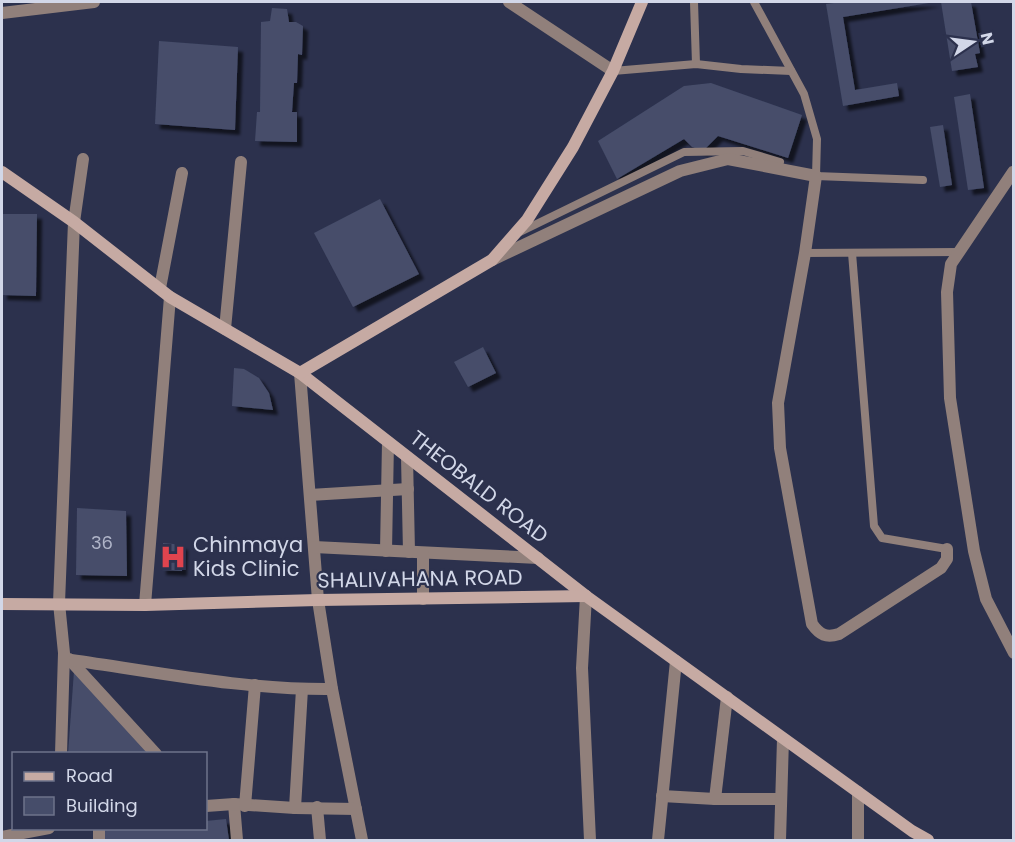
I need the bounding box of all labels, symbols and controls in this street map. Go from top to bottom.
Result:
north arrow [943,12,1003,72]
text: N [975,30,1000,47]
street label: THEOBALD ROAD [404,423,554,550]
house number: 36 [91,530,113,555]
place label: Chinmaya Kids Clinic [193,530,303,583]
hospital icon: Chinmaya Kids Clinic [158,542,188,572]
street label: SHALIVAHANA ROAD [317,562,523,595]
legend [12,752,207,830]
text: Road [66,763,113,788]
text: Building [66,793,138,818]

